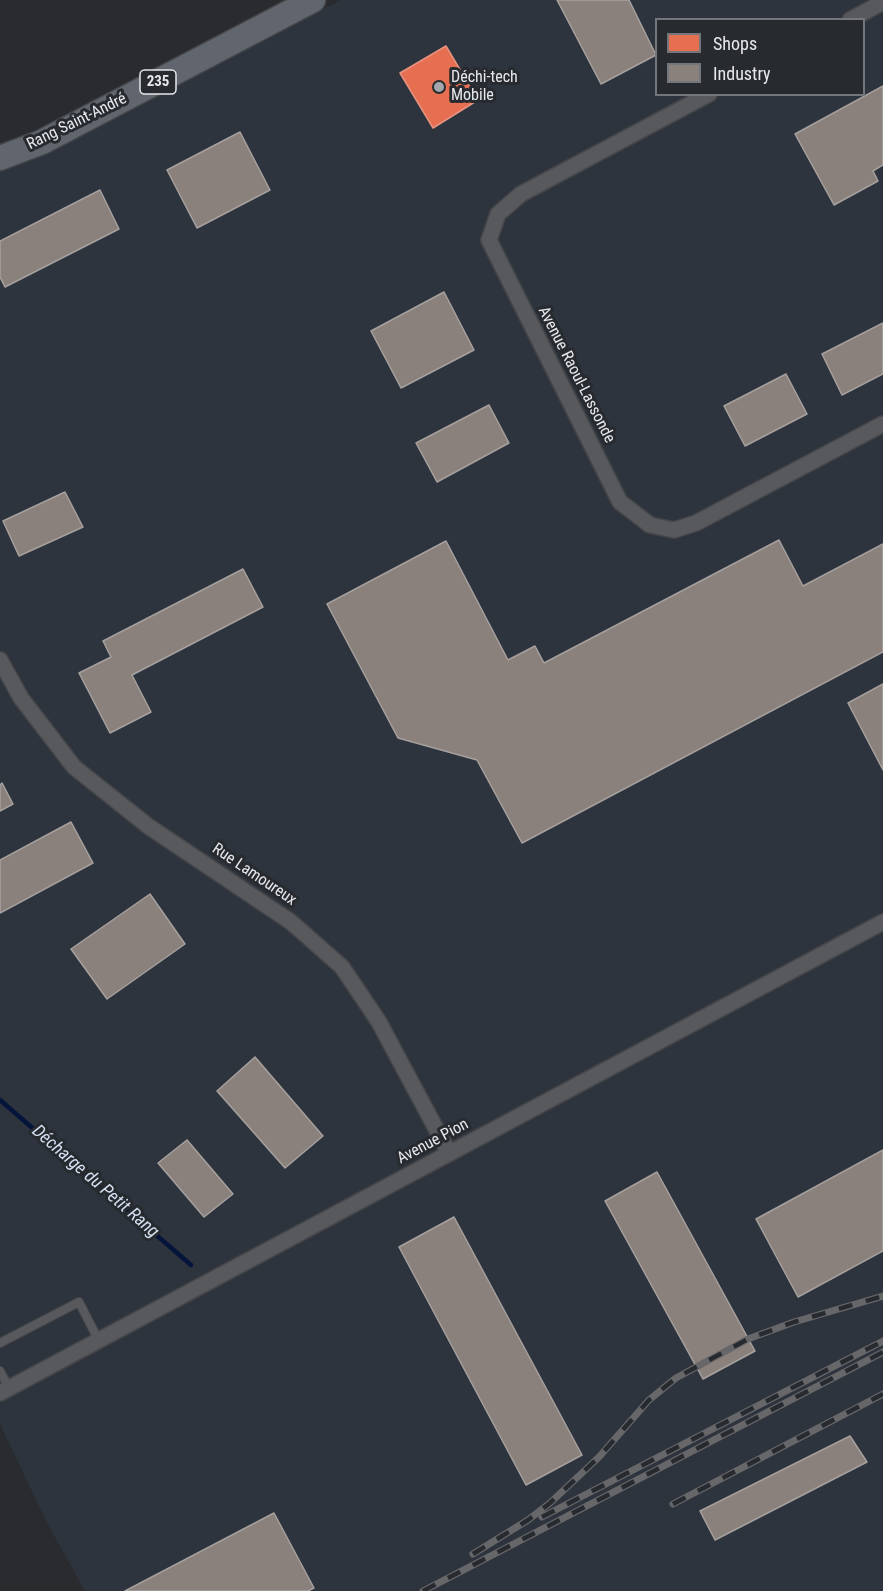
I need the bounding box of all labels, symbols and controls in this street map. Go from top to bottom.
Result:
legend [655,18,865,96]
text: Shops [713,33,757,54]
text: Industry [713,63,771,84]
place label: Déchi-tech Mobile [451,68,518,106]
road number: 235 [140,70,176,94]
marker: Déchi-tech Mobile [432,80,446,94]
street label: Rang Saint-André [24,90,130,154]
street label: Avenue Raoul-Lassonde [533,304,619,446]
street label: Rue Lamoureux [208,840,300,910]
street label: Avenue Pion [394,1115,472,1169]
water label: Décharge du Petit Rang [27,1121,163,1243]

